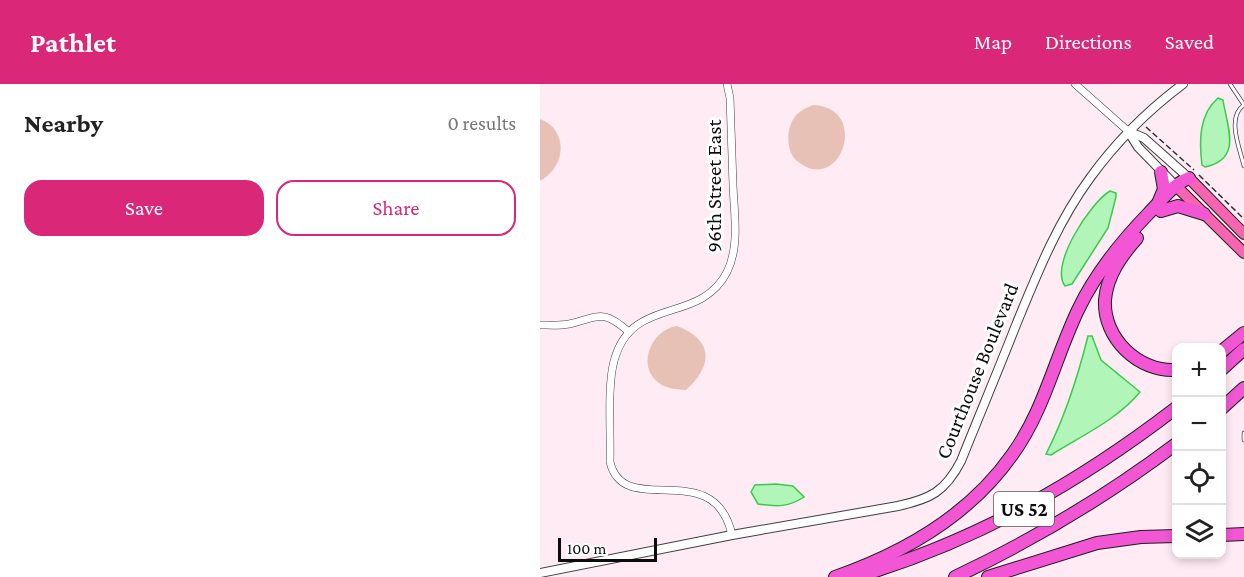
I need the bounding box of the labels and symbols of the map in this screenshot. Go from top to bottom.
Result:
street label: 96th Street East [702,119,726,252]
street label: Courthouse Boulevard [931,280,1023,462]
road number: US 52 [994,492,1054,526]
scale bar [558,535,657,562]

